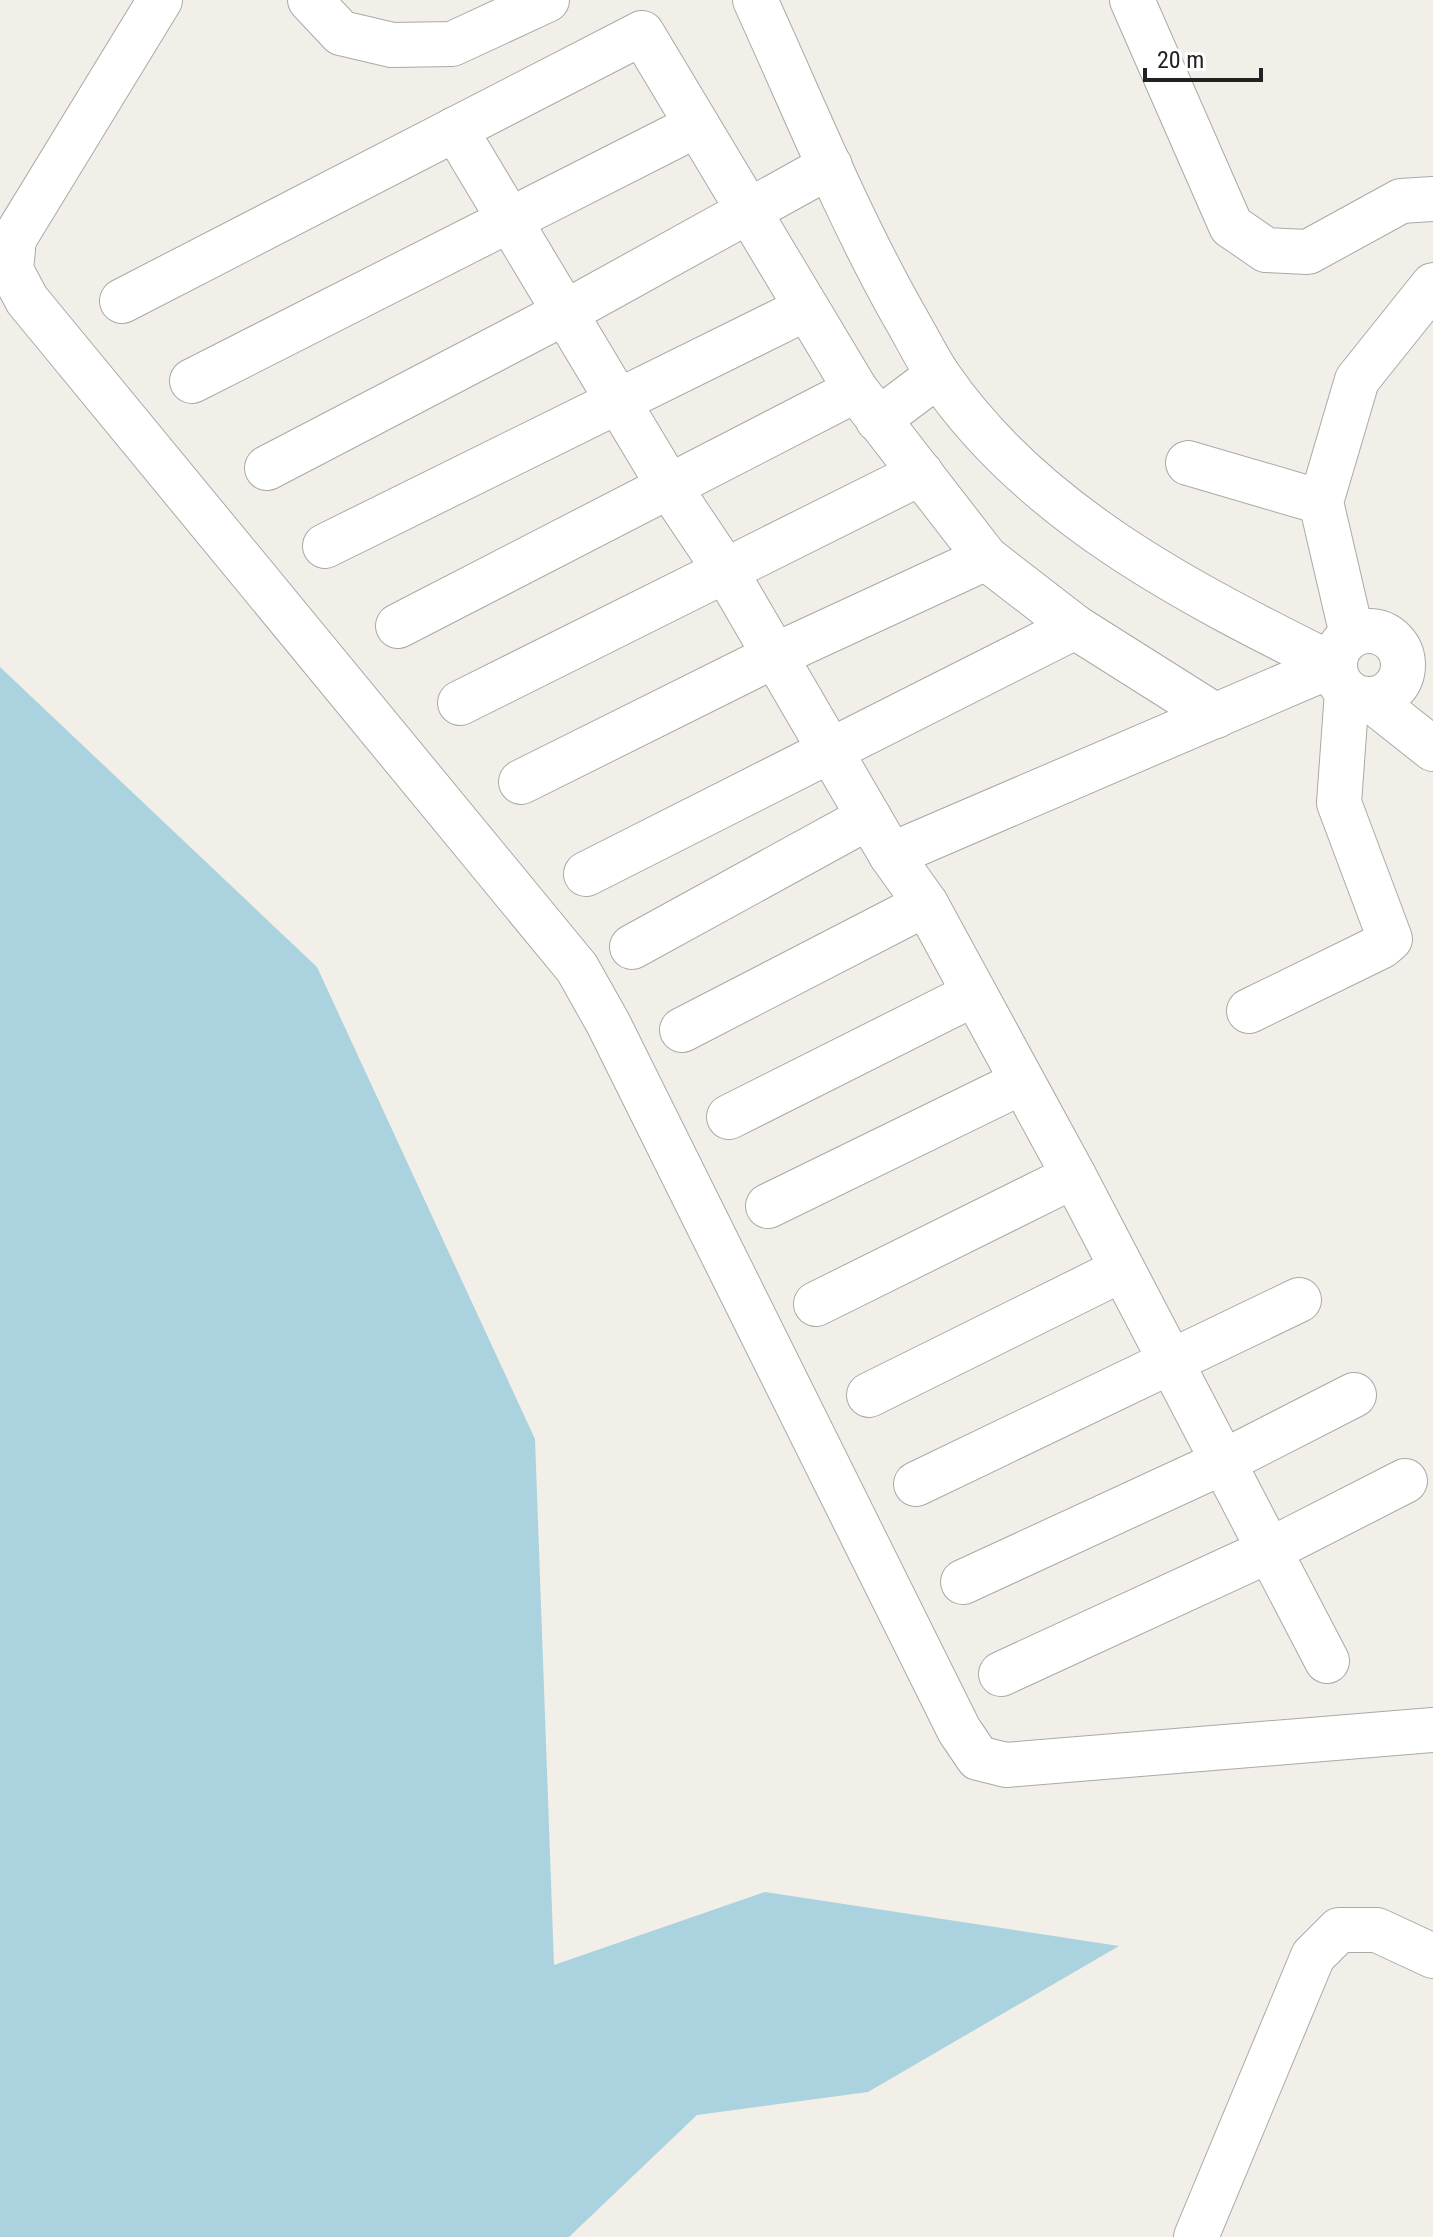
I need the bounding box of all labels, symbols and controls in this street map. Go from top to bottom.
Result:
scale bar [1145,32,1261,82]
text: 20 m [1157,46,1204,74]

